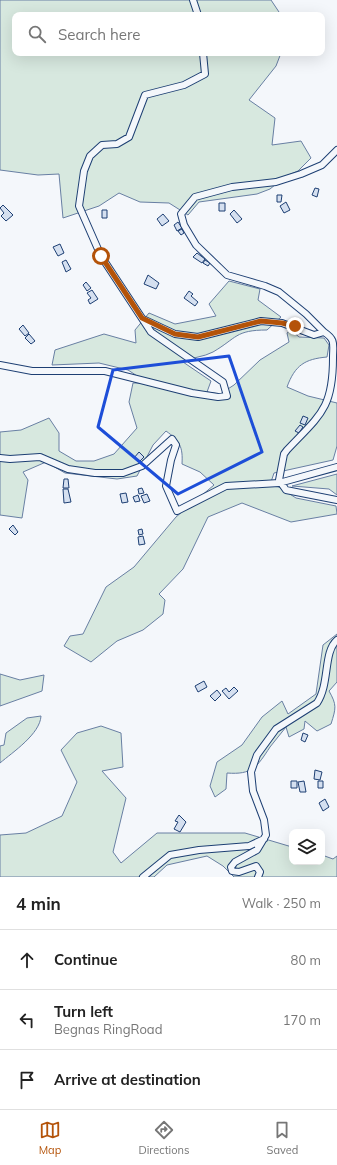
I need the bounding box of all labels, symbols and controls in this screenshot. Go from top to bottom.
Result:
search box [12,12,325,56]
icon: search [26,23,48,45]
text: Search here [58,25,140,44]
route start [92,247,110,265]
route end [286,317,304,335]
map controls [289,829,325,865]
button: layers [289,829,325,865]
text: 4 min [16,893,61,914]
text: Walk · 250 m [242,895,321,911]
icon: ahead [16,949,38,971]
text: Continue [54,950,117,969]
text: 80 m [291,952,321,968]
text: Turn left [54,1002,113,1021]
icon: left [16,1009,38,1031]
text: 170 m [283,1012,321,1028]
text: Begnas RingRoad [54,1021,162,1037]
icon: arrive [16,1069,38,1091]
text: Arrive at destination [54,1070,201,1089]
tab: Map [39,1119,61,1157]
tab: Directions [139,1119,189,1157]
tab: Saved [267,1119,298,1157]

